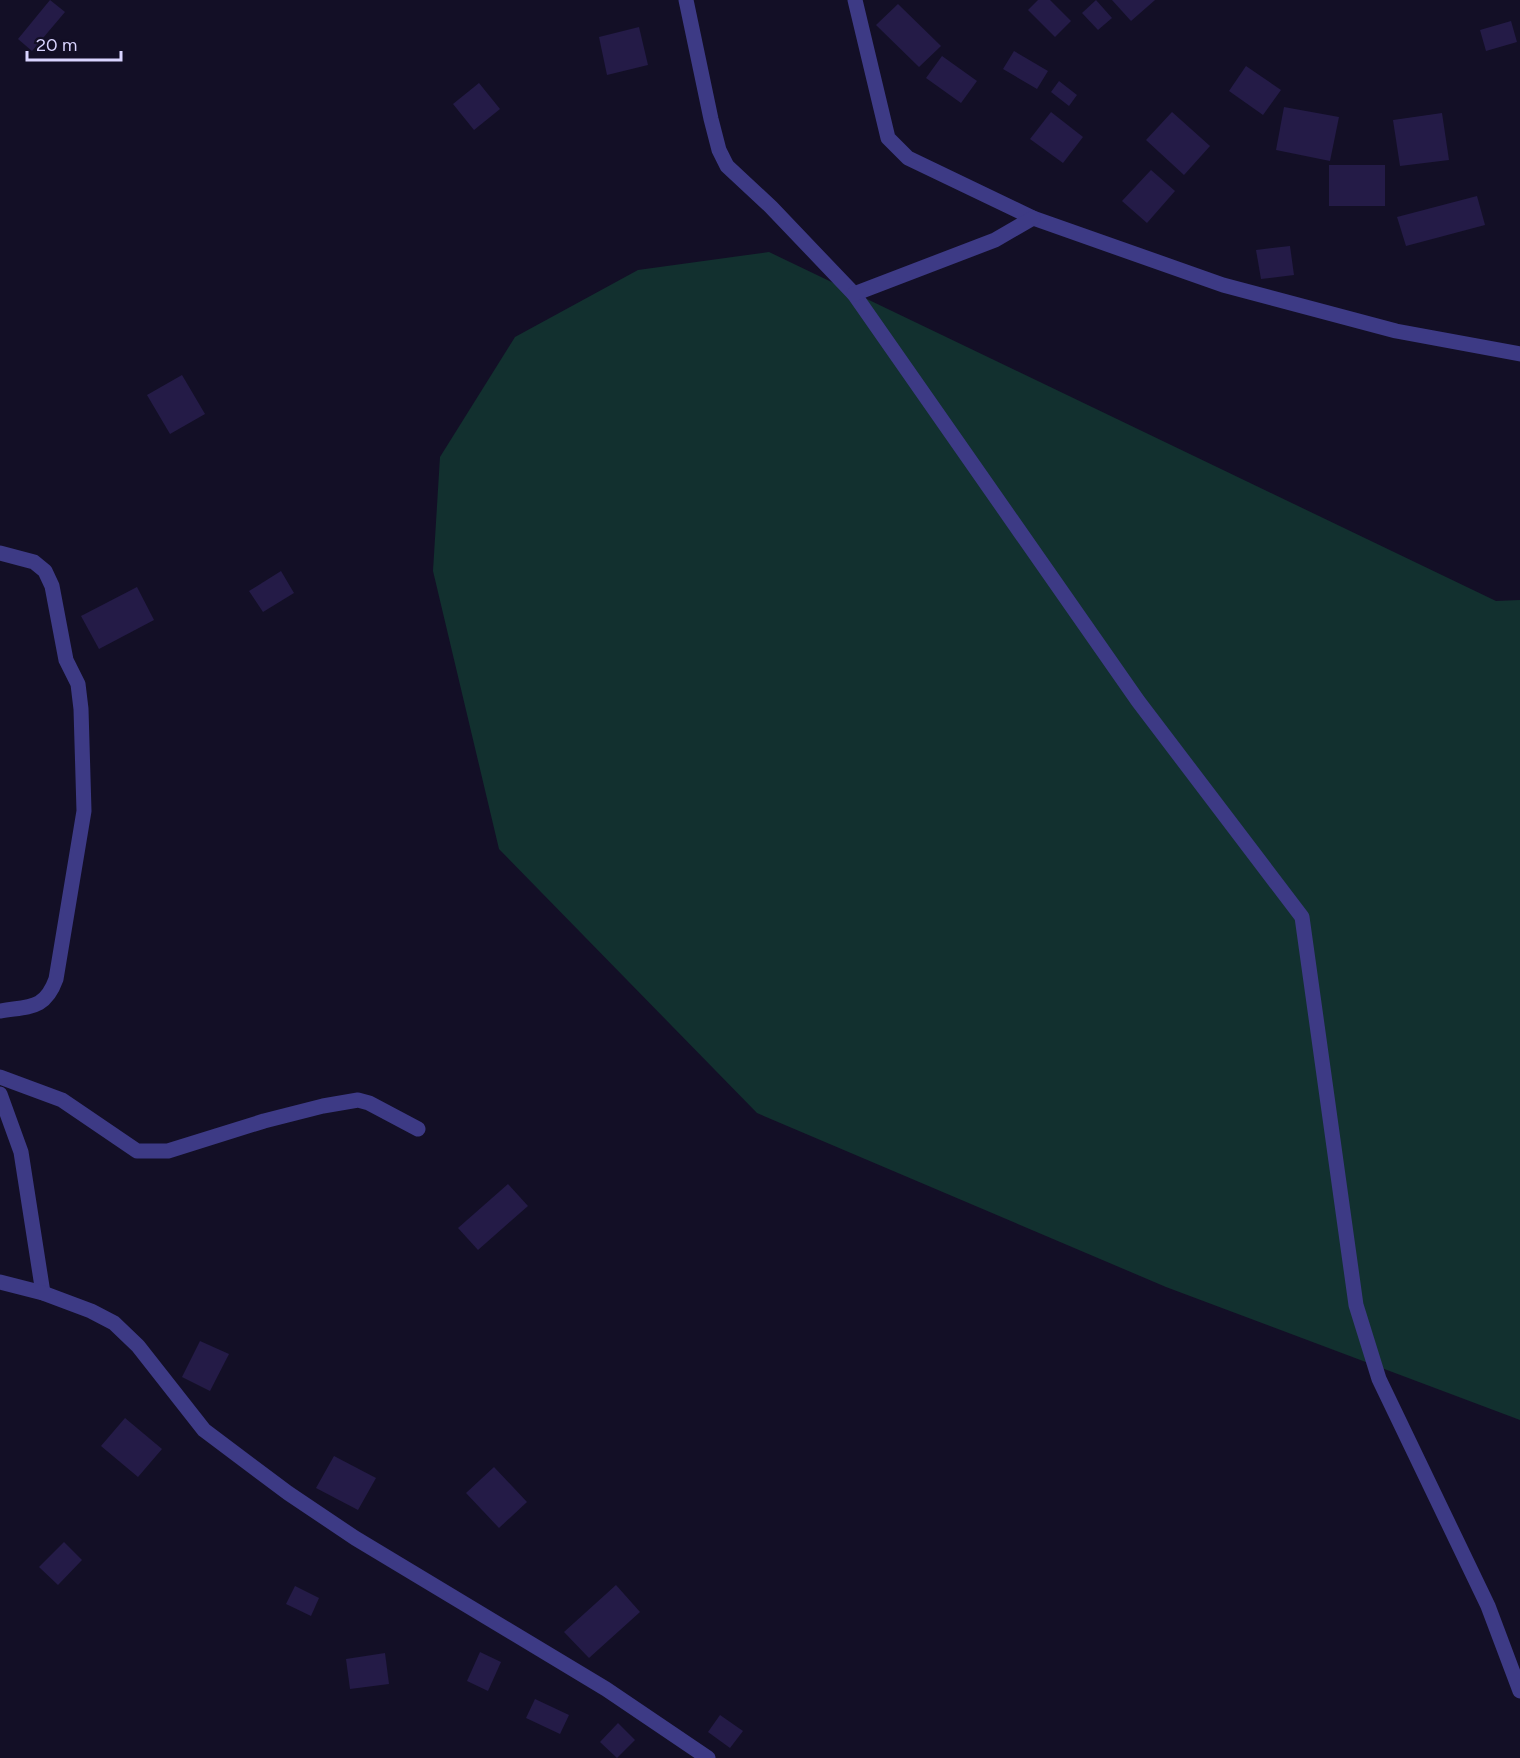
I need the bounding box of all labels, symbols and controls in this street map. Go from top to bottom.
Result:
scale bar [27,24,122,62]
text: 20 m [36,34,77,56]

